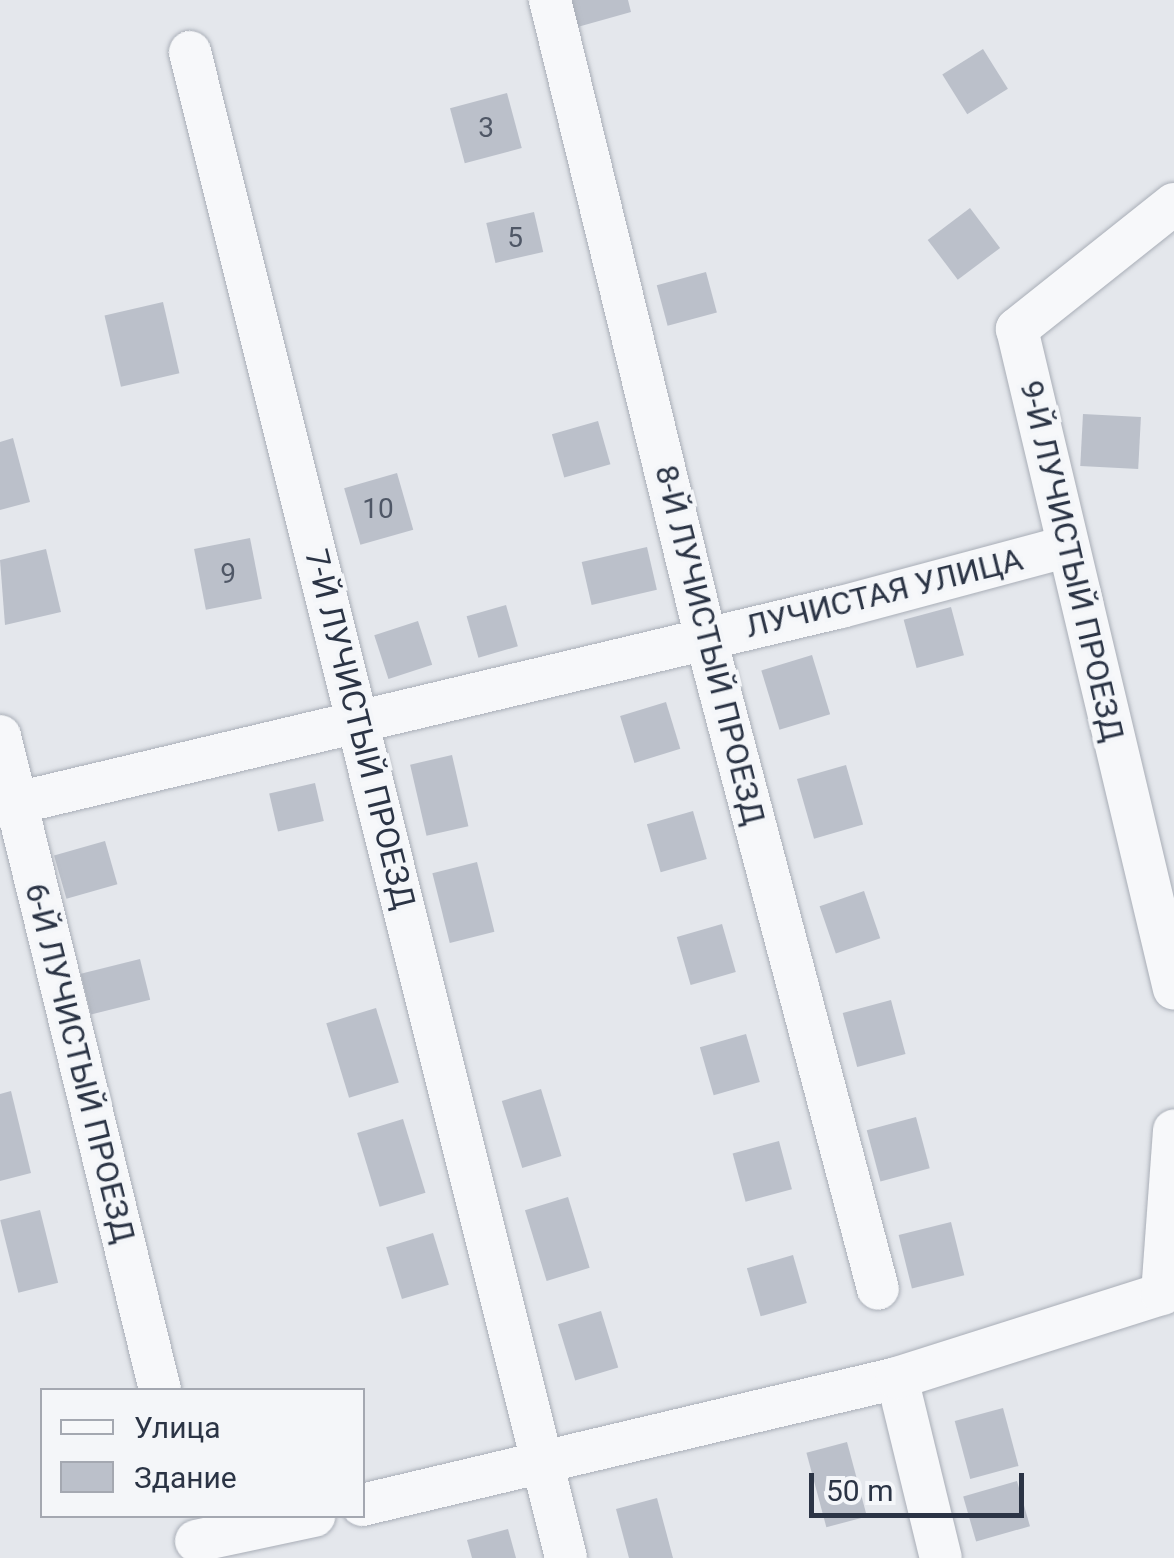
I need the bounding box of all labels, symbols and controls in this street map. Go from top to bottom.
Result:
house number: 3 [478,111,494,145]
house number: 5 [507,221,523,255]
street label: 9-Й ЛУЧИСТЫЙ ПРОЕЗД [1012,377,1132,745]
street label: 8-Й ЛУЧИСТЫЙ ПРОЕЗД [647,461,773,829]
house number: 10 [362,492,394,526]
street label: ЛУЧИСТАЯ УЛИЦА [741,540,1027,646]
street label: 7-Й ЛУЧИСТЫЙ ПРОЕЗД [297,545,423,913]
house number: 9 [220,557,236,591]
street label: 6-Й ЛУЧИСТЫЙ ПРОЕЗД [17,879,143,1247]
legend [40,1388,365,1518]
text: Улица [134,1410,221,1445]
scale bar [814,1453,1029,1515]
text: Здание [134,1460,237,1495]
text: 50 m [826,1473,893,1508]

